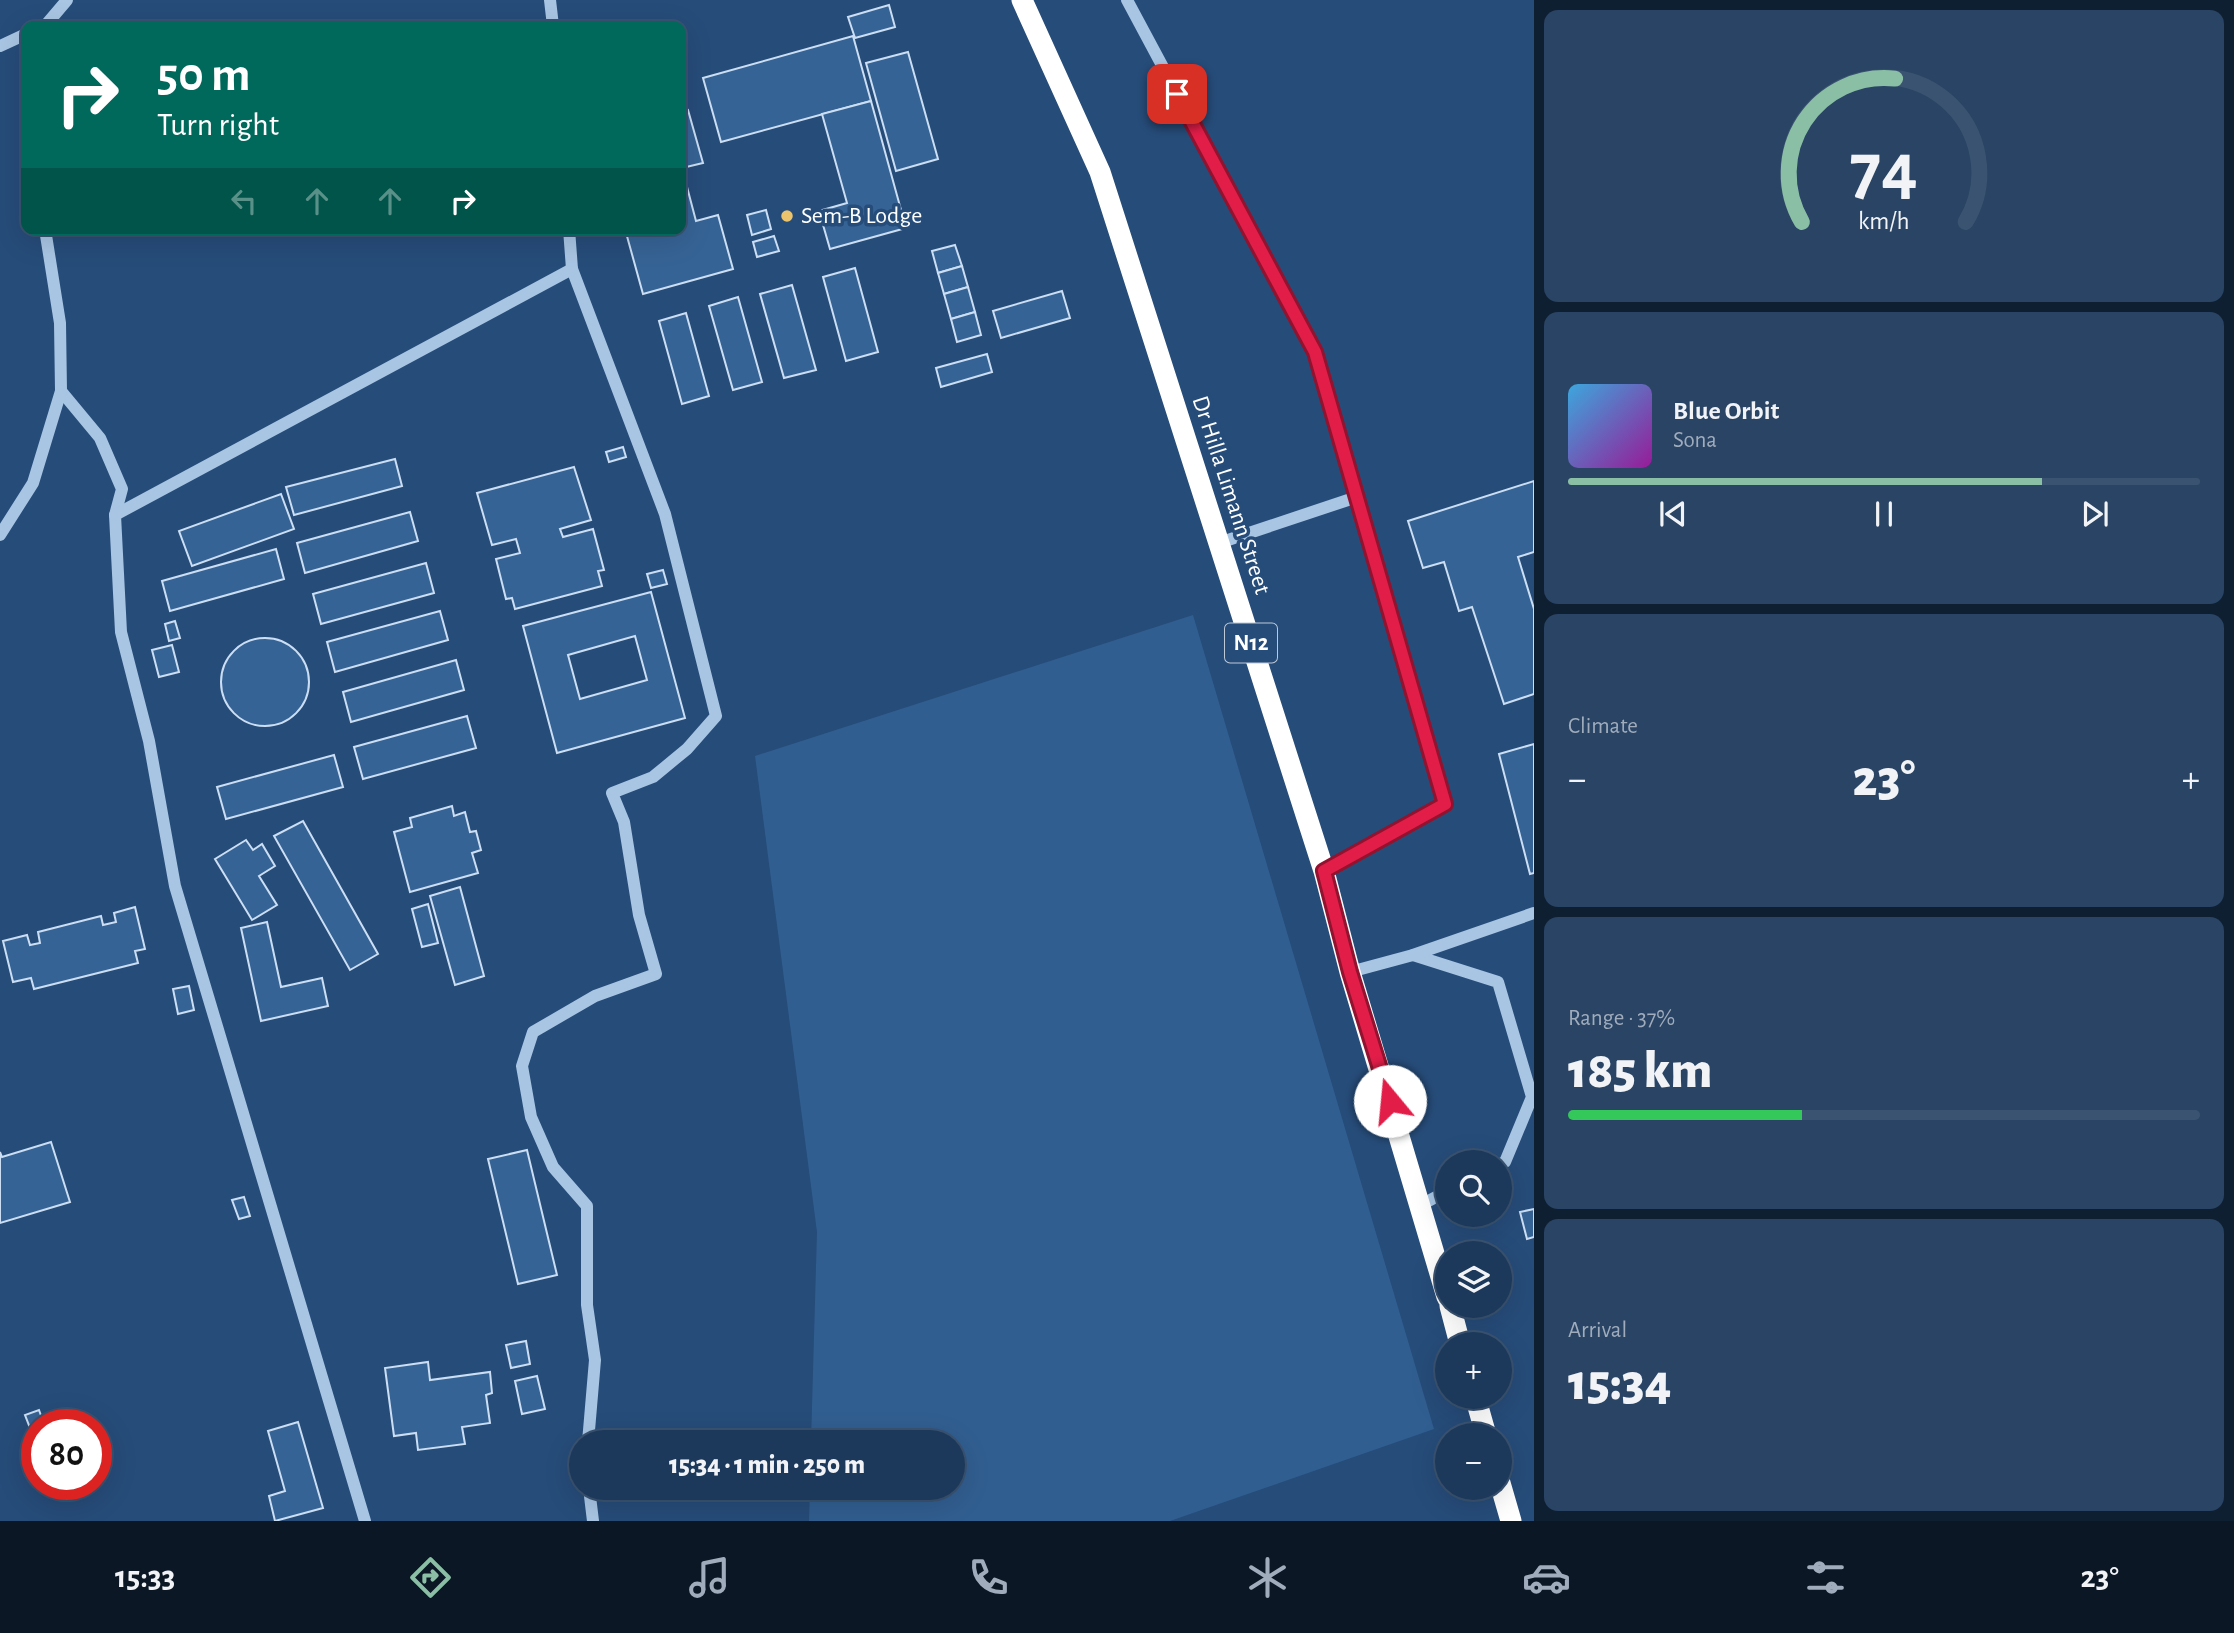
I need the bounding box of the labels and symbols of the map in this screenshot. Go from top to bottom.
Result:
pin [1147,64,1207,124]
place label: Sem-B Lodge [801,204,922,228]
marker: Sem-B Lodge [779,208,795,224]
street label: Dr Hilla Limann Street [1188,393,1275,598]
road number: N12 [1225,624,1277,663]
position arrow [1353,1064,1427,1138]
speed limit sign: 80 [21,1409,112,1500]

